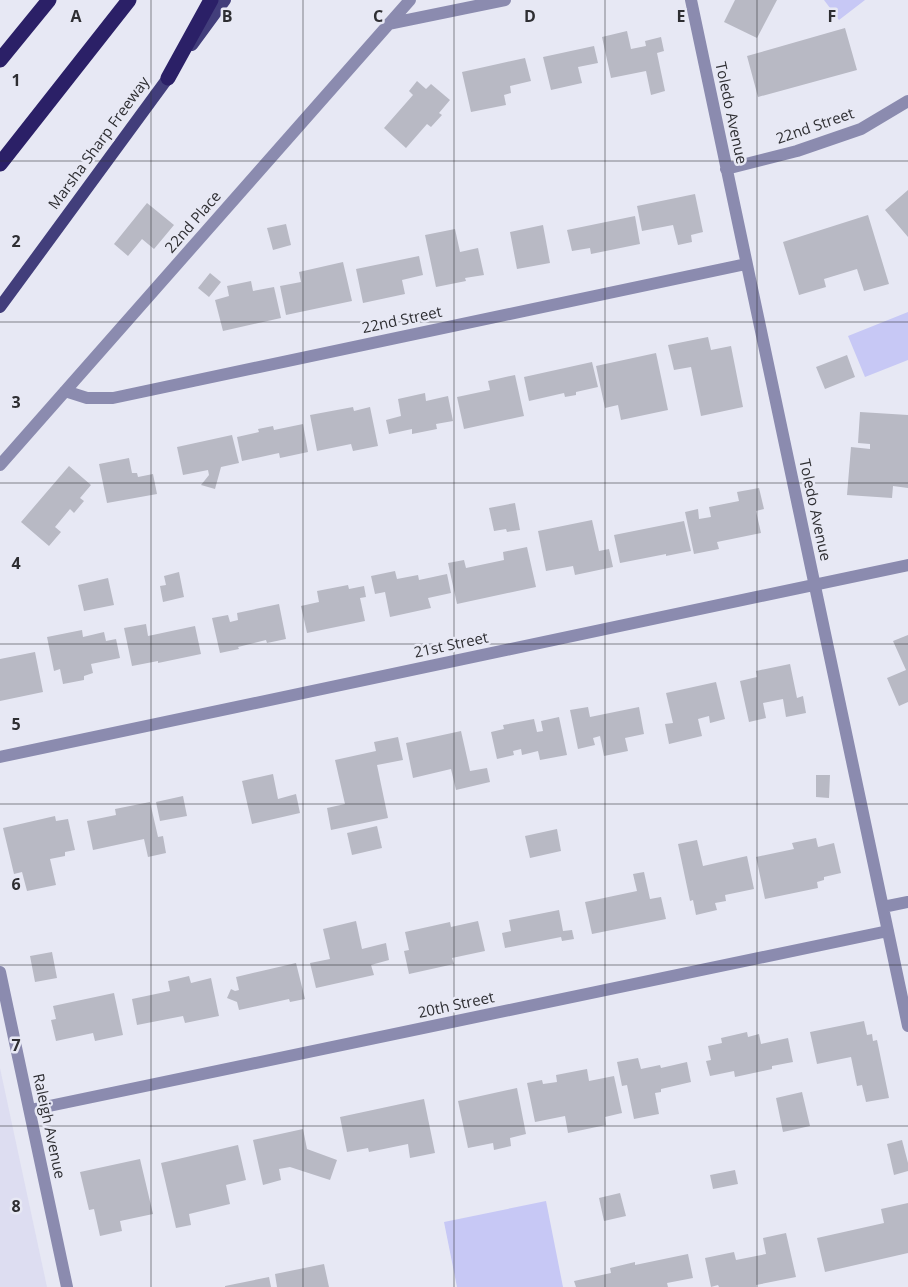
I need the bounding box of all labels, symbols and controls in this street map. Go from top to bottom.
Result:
text: A [70,5,82,27]
text: B [222,5,232,27]
text: C [373,5,383,27]
text: D [524,5,536,27]
text: E [677,5,686,27]
text: F [828,5,836,27]
street label: Toledo Avenue [711,60,753,166]
text: 1 [11,69,21,91]
street label: Marsha Sharp Freeway [43,72,153,213]
street label: 22nd Street [773,102,856,148]
street label: 22nd Place [160,186,225,257]
text: 2 [11,230,21,252]
street label: 22nd Street [360,301,444,337]
text: 3 [11,391,21,413]
street label: Toledo Avenue [795,457,837,563]
text: 4 [11,552,21,574]
street label: 21st Street [412,626,490,662]
text: 5 [11,713,21,735]
text: 6 [11,873,21,895]
street label: 20th Street [416,986,496,1022]
text: 7 [11,1034,21,1056]
street label: Raleigh Avenue [29,1071,71,1180]
text: 8 [11,1195,21,1217]

